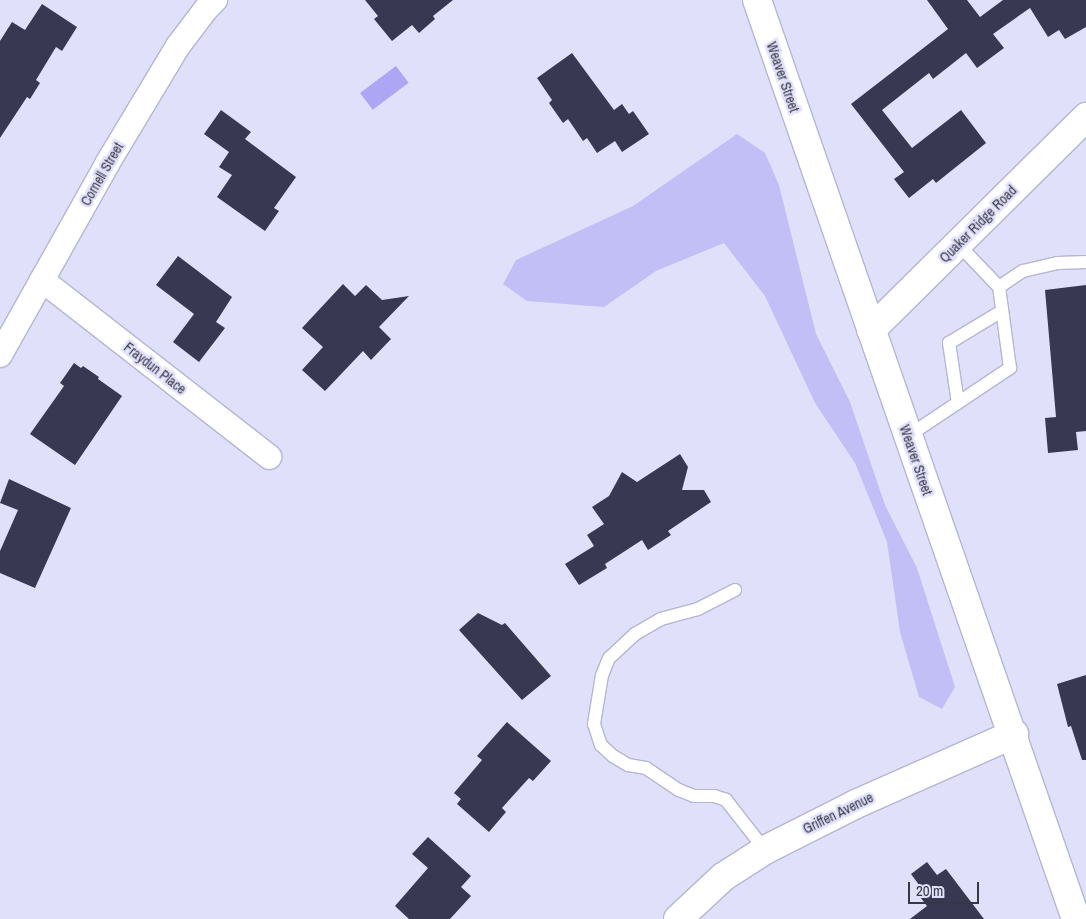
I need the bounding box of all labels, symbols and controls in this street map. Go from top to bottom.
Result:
street label: Weaver Street [763,40,803,114]
street label: Cornell Street [77,139,127,209]
street label: Quaker Ridge Road [936,182,1020,266]
street label: Fraydun Place [121,339,189,397]
street label: Weaver Street [896,423,936,497]
street label: Griffen Avenue [800,789,876,837]
scale bar [911,872,982,904]
text: 20 m [916,880,943,901]

